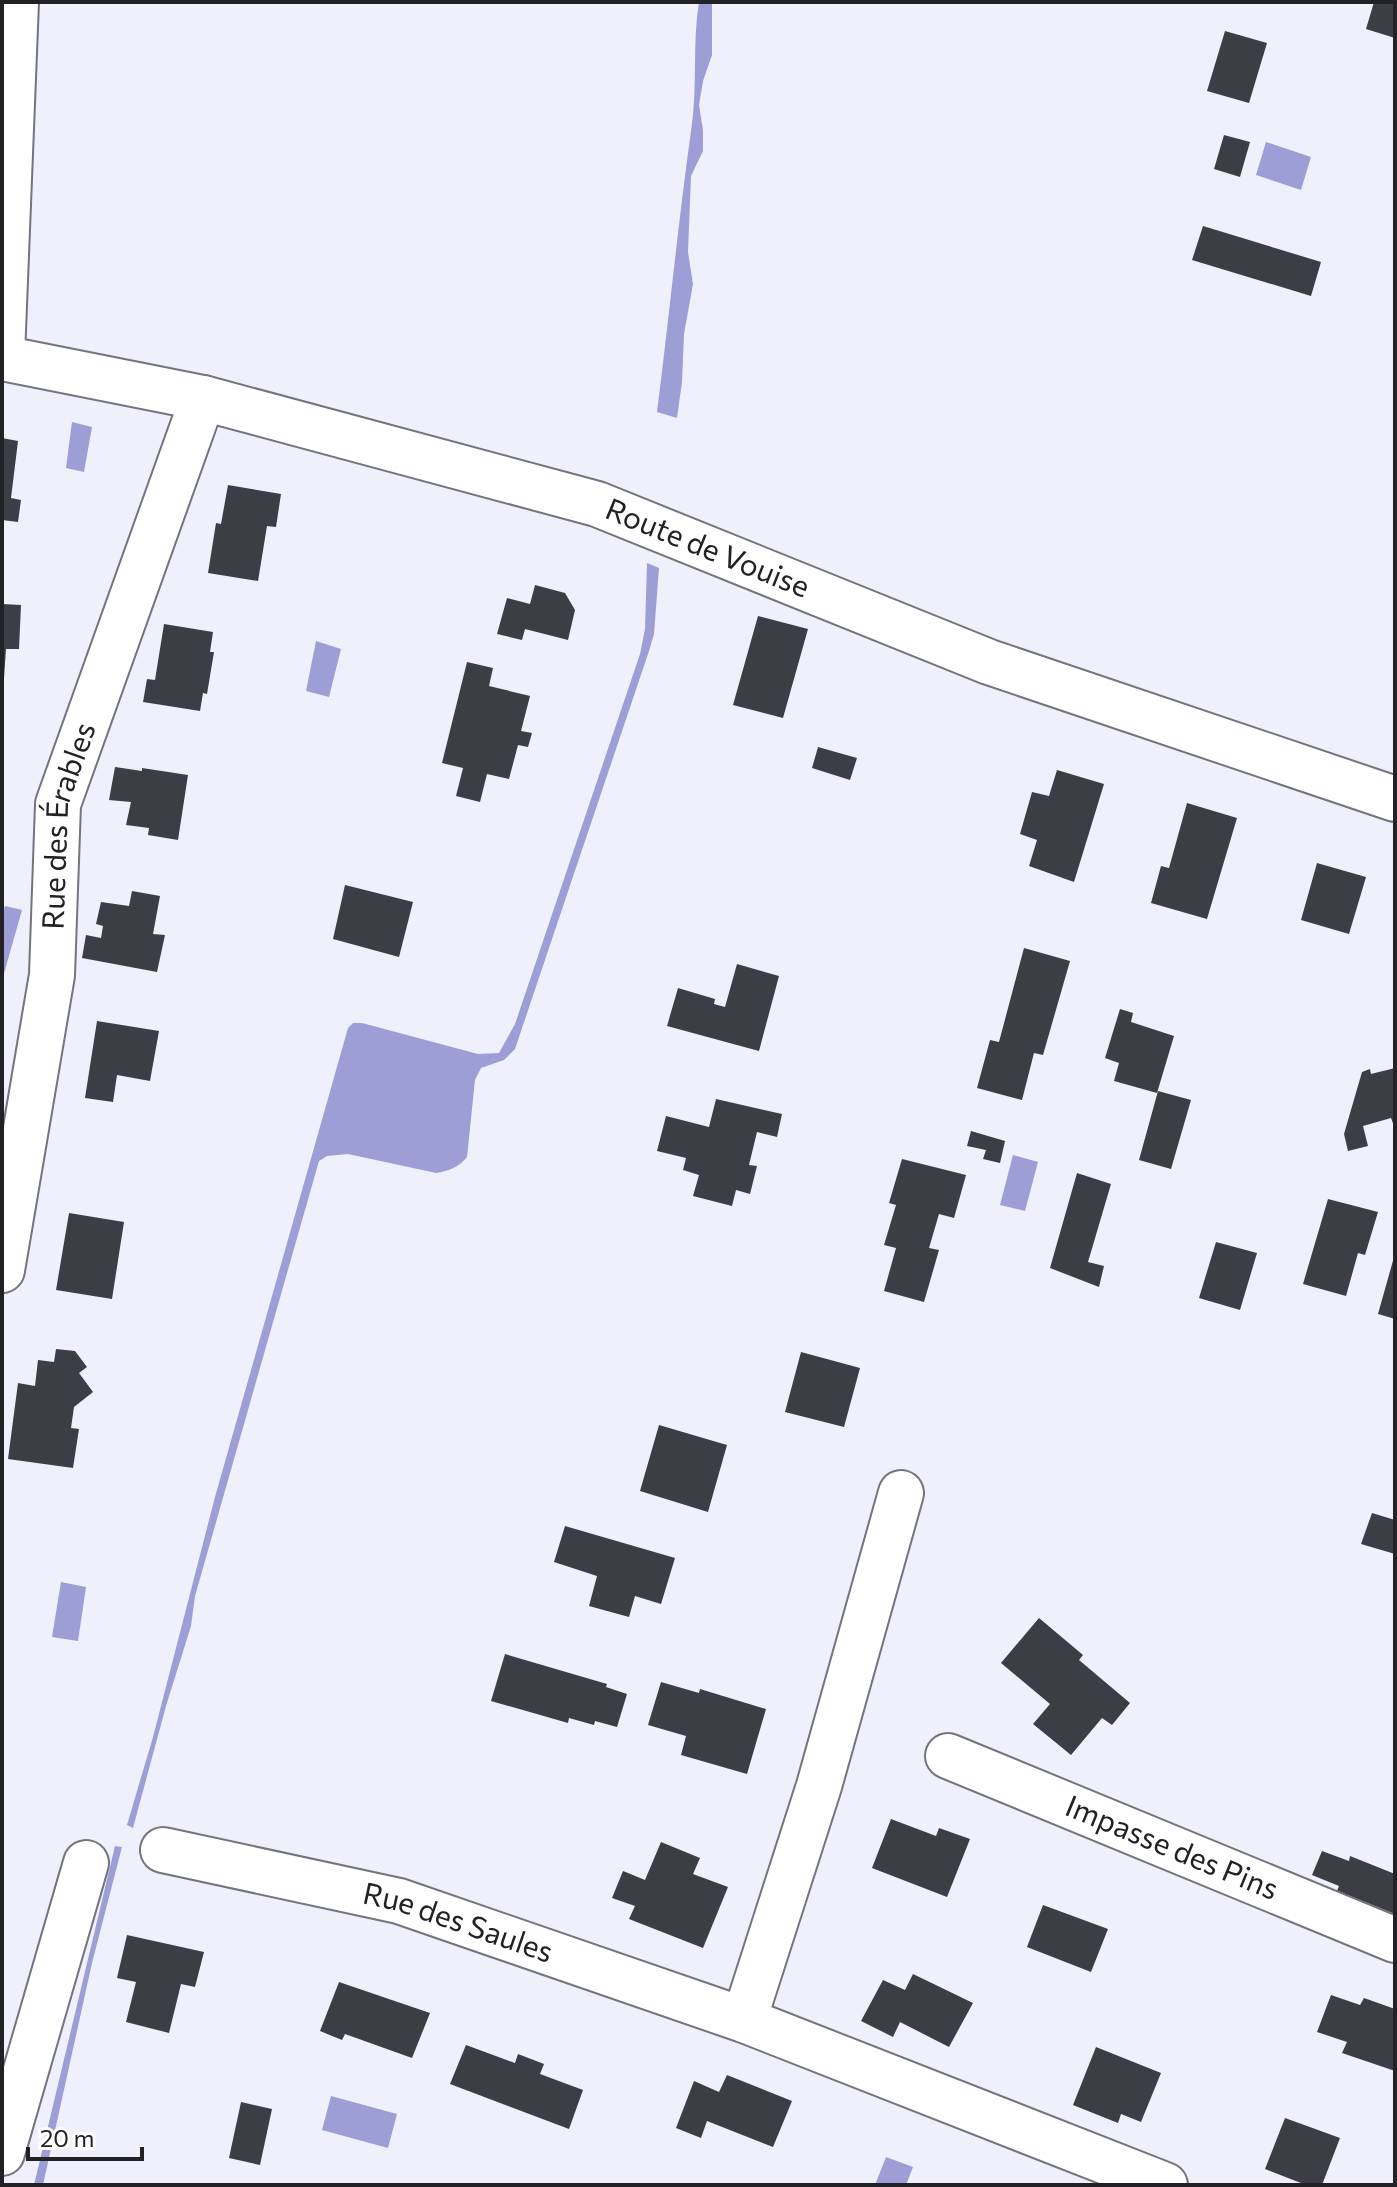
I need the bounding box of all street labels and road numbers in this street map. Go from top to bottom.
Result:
street label: Route de Vouise [601,489,816,604]
street label: Rue des Érables [33,717,102,930]
street label: Impasse des Pins [1061,1786,1285,1906]
street label: Rue des Saules [360,1873,559,1969]

